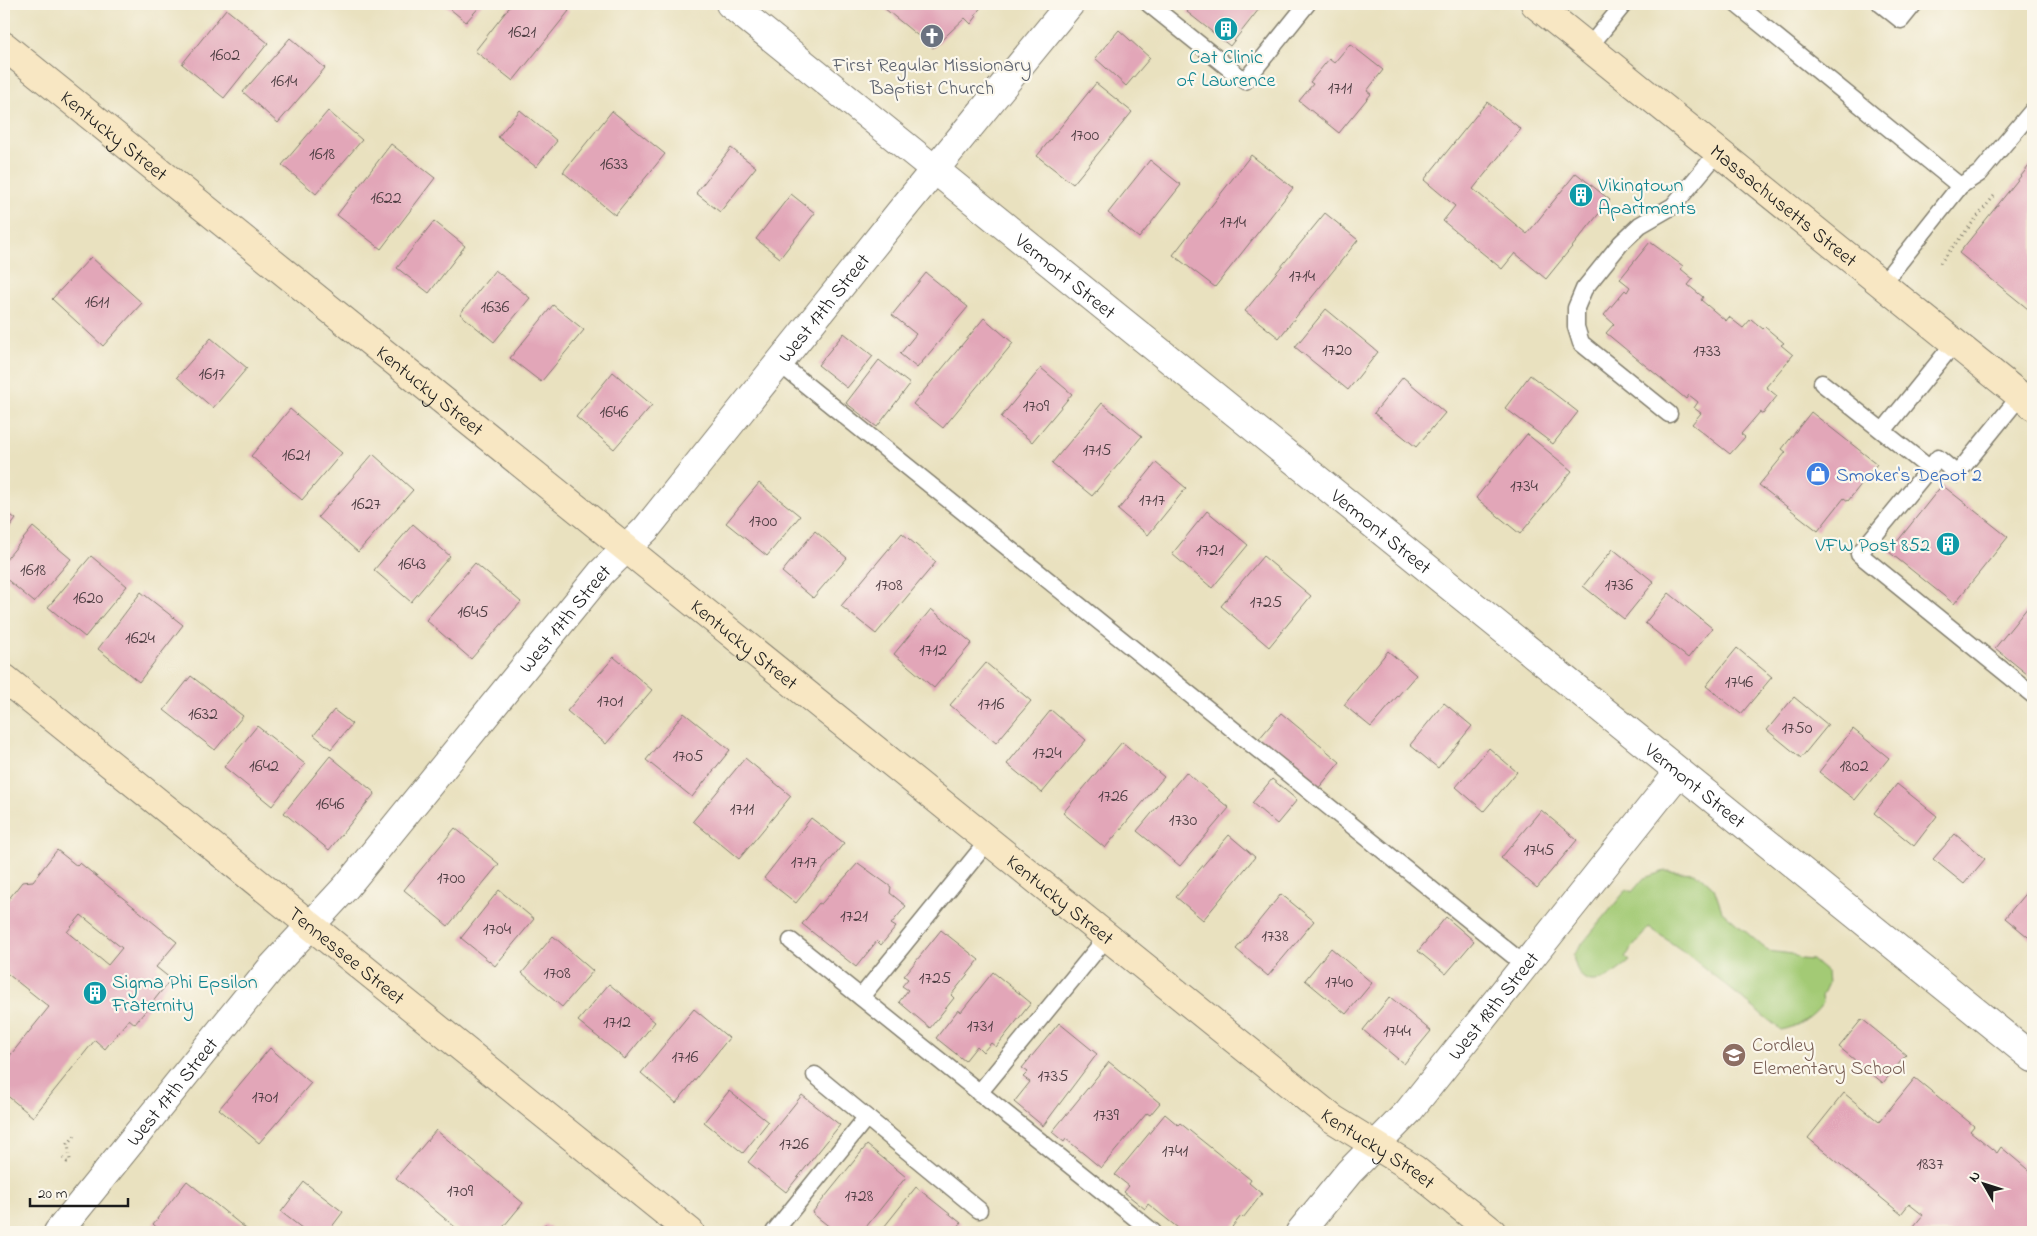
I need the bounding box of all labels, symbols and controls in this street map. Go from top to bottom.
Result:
building icon: Cat Clinic of Lawrence [1213,16,1239,42]
house number: 1621 [508,20,536,46]
church icon: First Regular Missionary Baptist Church [919,23,945,49]
house number: 1602 [210,43,240,69]
place label: Cat Clinic of Lawrence [1177,44,1275,96]
place label: First Regular Missionary Baptist Church [832,52,1031,104]
house number: 1614 [271,69,298,95]
house number: 1711 [1328,76,1353,102]
street label: Kentucky Street [53,85,173,190]
house number: 1700 [1071,123,1100,149]
street label: Massachusetts Street [1702,138,1863,276]
house number: 1618 [309,142,335,168]
house number: 1633 [600,152,628,178]
place label: Vikingtown Apartments [1597,172,1696,224]
building icon: Vikingtown Apartments [1568,182,1594,208]
house number: 1622 [370,186,402,212]
house number: 1714 [1220,210,1247,236]
street label: Vermont Street [1007,227,1121,328]
street label: West 17th Street [773,248,878,370]
house number: 1714 [1289,264,1316,290]
house number: 1611 [84,290,110,316]
house number: 1636 [481,295,510,321]
house number: 1720 [1322,338,1352,364]
house number: 1733 [1693,339,1721,365]
street label: Kentucky Street [369,340,489,445]
house number: 1617 [199,362,226,388]
house number: 1709 [1023,394,1050,420]
house number: 1646 [600,400,629,426]
house number: 1715 [1082,438,1112,464]
house number: 1621 [282,443,310,469]
shop icon: Smoker's Depot 2 [1805,461,1831,487]
place label: Smoker's Depot 2 [1836,462,1982,491]
house number: 1734 [1510,474,1539,500]
street label: Vermont Street [1322,483,1437,583]
house number: 1717 [1139,488,1166,514]
house number: 1627 [351,492,382,518]
house number: 1700 [749,509,778,535]
building icon: VFW Post 852 [1935,531,1961,557]
place label: VFW Post 852 [1815,532,1930,561]
house number: 1721 [1196,538,1224,564]
house number: 1643 [398,552,426,578]
house number: 1618 [20,558,46,584]
street label: West 17th Street [513,558,619,680]
house number: 1708 [875,573,903,599]
house number: 1736 [1605,573,1633,599]
house number: 1620 [73,586,103,612]
house number: 1725 [1250,590,1282,616]
street label: Kentucky Street [683,594,803,699]
house number: 1645 [457,600,489,626]
house number: 1624 [125,626,156,652]
house number: 1712 [919,638,947,664]
house number: 1746 [1725,670,1753,696]
house number: 1701 [597,689,624,715]
house number: 1716 [978,692,1004,718]
house number: 1632 [188,702,218,728]
house number: 1750 [1781,716,1813,742]
street label: Vermont Street [1637,737,1751,837]
house number: 1724 [1032,741,1062,767]
house number: 1705 [672,744,704,770]
house number: 1642 [249,754,279,780]
house number: 1802 [1839,754,1869,780]
house number: 1726 [1098,784,1128,810]
house number: 1646 [316,792,345,818]
house number: 1711 [730,797,755,823]
house number: 1730 [1169,808,1197,834]
house number: 1745 [1524,838,1554,864]
street label: Kentucky Street [999,849,1119,954]
house number: 1717 [791,850,818,876]
house number: 1700 [437,866,466,892]
street label: Tennessee Street [281,901,410,1013]
house number: 1721 [840,904,868,930]
house number: 1704 [483,917,512,943]
house number: 1738 [1261,924,1289,950]
street label: West 18th Street [1443,946,1548,1068]
house number: 1708 [543,961,571,987]
house number: 1725 [919,966,951,992]
place label: Sigma Phi Epsilon Fraternity [111,969,258,1021]
house number: 1740 [1325,970,1353,996]
building icon: Sigma Phi Epsilon Fraternity [82,980,108,1006]
house number: 1712 [603,1010,631,1036]
house number: 1731 [967,1014,993,1040]
house number: 1744 [1383,1019,1412,1045]
street label: West 17th Street [121,1032,227,1153]
place label: Cordley Elementary School [1752,1032,1905,1084]
school or university icon: Cordley Elementary School [1721,1042,1747,1068]
house number: 1716 [672,1045,698,1071]
house number: 1735 [1038,1064,1068,1090]
house number: 1701 [252,1085,279,1111]
street label: Kentucky Street [1313,1102,1441,1198]
house number: 1739 [1093,1103,1120,1129]
house number: 1726 [779,1132,809,1158]
house number: 1741 [1162,1139,1188,1165]
house number: 1837 [1916,1152,1944,1178]
north arrow [1960,1158,2010,1208]
text: N [1964,1166,1986,1187]
scale bar [30,1176,128,1208]
house number: 1709 [447,1179,474,1205]
text: 20 m [38,1183,68,1205]
house number: 1728 [845,1184,874,1210]

